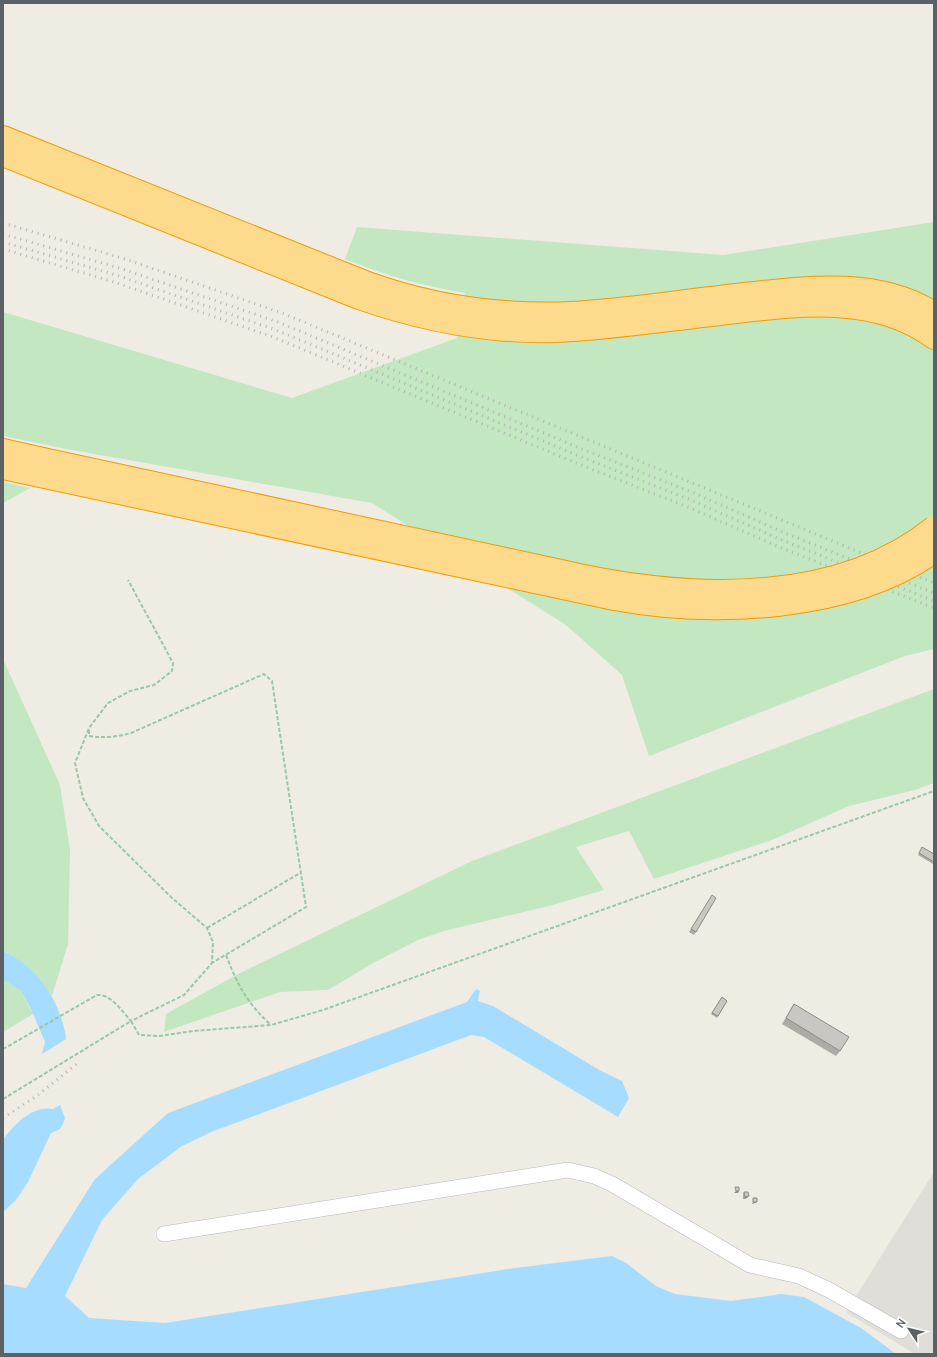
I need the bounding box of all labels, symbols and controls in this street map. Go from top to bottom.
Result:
north arrow [889,1309,929,1349]
text: N [892,1315,909,1331]

